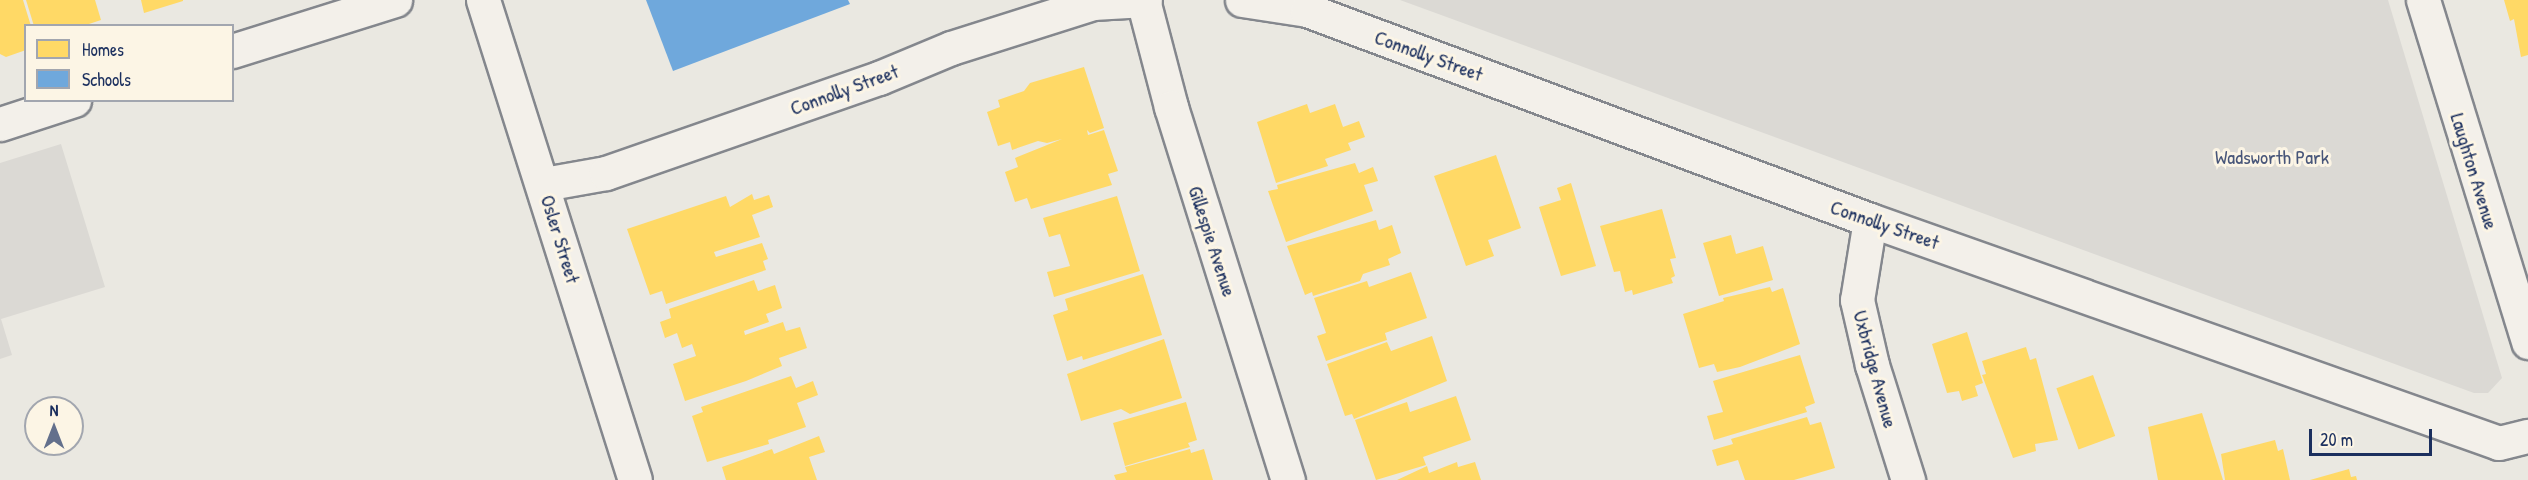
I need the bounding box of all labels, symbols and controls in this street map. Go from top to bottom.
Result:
legend [24,24,234,102]
street label: Connolly Street [1372,24,1486,86]
text: Homes [82,37,124,62]
street label: Connolly Street [787,58,901,120]
text: Schools [82,67,131,92]
street label: Laughton Avenue [2446,110,2504,232]
park label: Wadsworth Park [2215,144,2329,168]
street label: Gillespie Avenue [1184,183,1242,299]
street label: Osler Street [536,192,586,286]
street label: Connolly Street [1827,194,1943,254]
street label: Uxbridge Avenue [1849,308,1903,430]
north arrow [24,396,84,456]
text: N [50,399,58,421]
scale bar [2312,417,2435,455]
text: 20 m [2320,427,2353,452]

